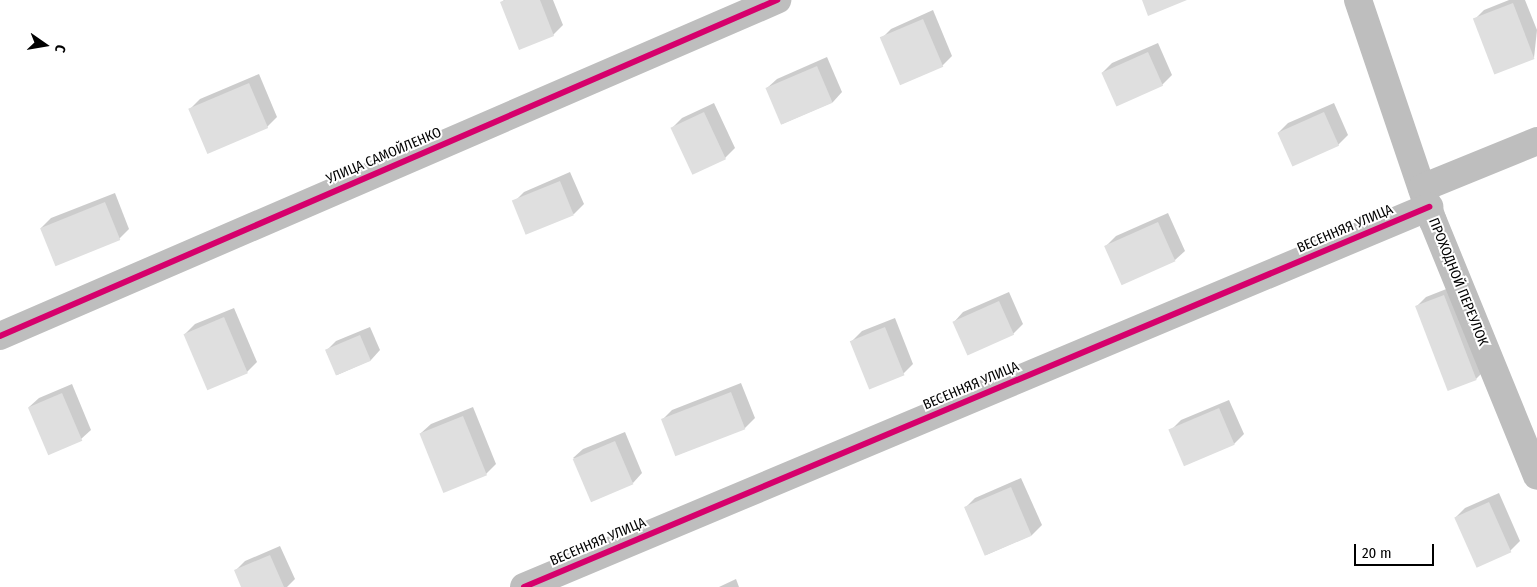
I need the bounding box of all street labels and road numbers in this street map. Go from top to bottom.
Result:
street label: УЛИЦА САМОЙЛЕНКО [324,124,444,188]
street label: ВЕСЕННЯЯ УЛИЦА [1295,201,1395,257]
street label: ПРОХОДНОЙ ПЕРЕУЛОК [1425,216,1491,348]
street label: ВЕСЕННЯЯ УЛИЦА [921,358,1021,414]
street label: ВЕСЕННЯЯ УЛИЦА [548,514,648,570]

